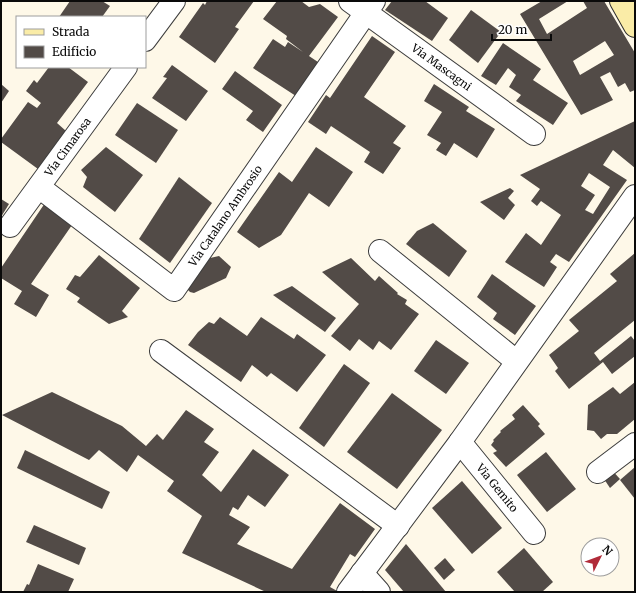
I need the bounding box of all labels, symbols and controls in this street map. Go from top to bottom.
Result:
legend [16,16,146,68]
scale bar [492,16,551,42]
text: 20 m [498,22,527,37]
text: Strada [52,24,90,39]
street label: Via Mascagni [408,40,475,94]
text: Edificio [52,44,96,59]
street label: Via Cimarosa [41,115,94,180]
street label: Via Catalano Ambrosio [185,162,266,270]
street label: Via Gemito [473,460,521,515]
north arrow [580,537,620,577]
text: N [599,542,616,558]

